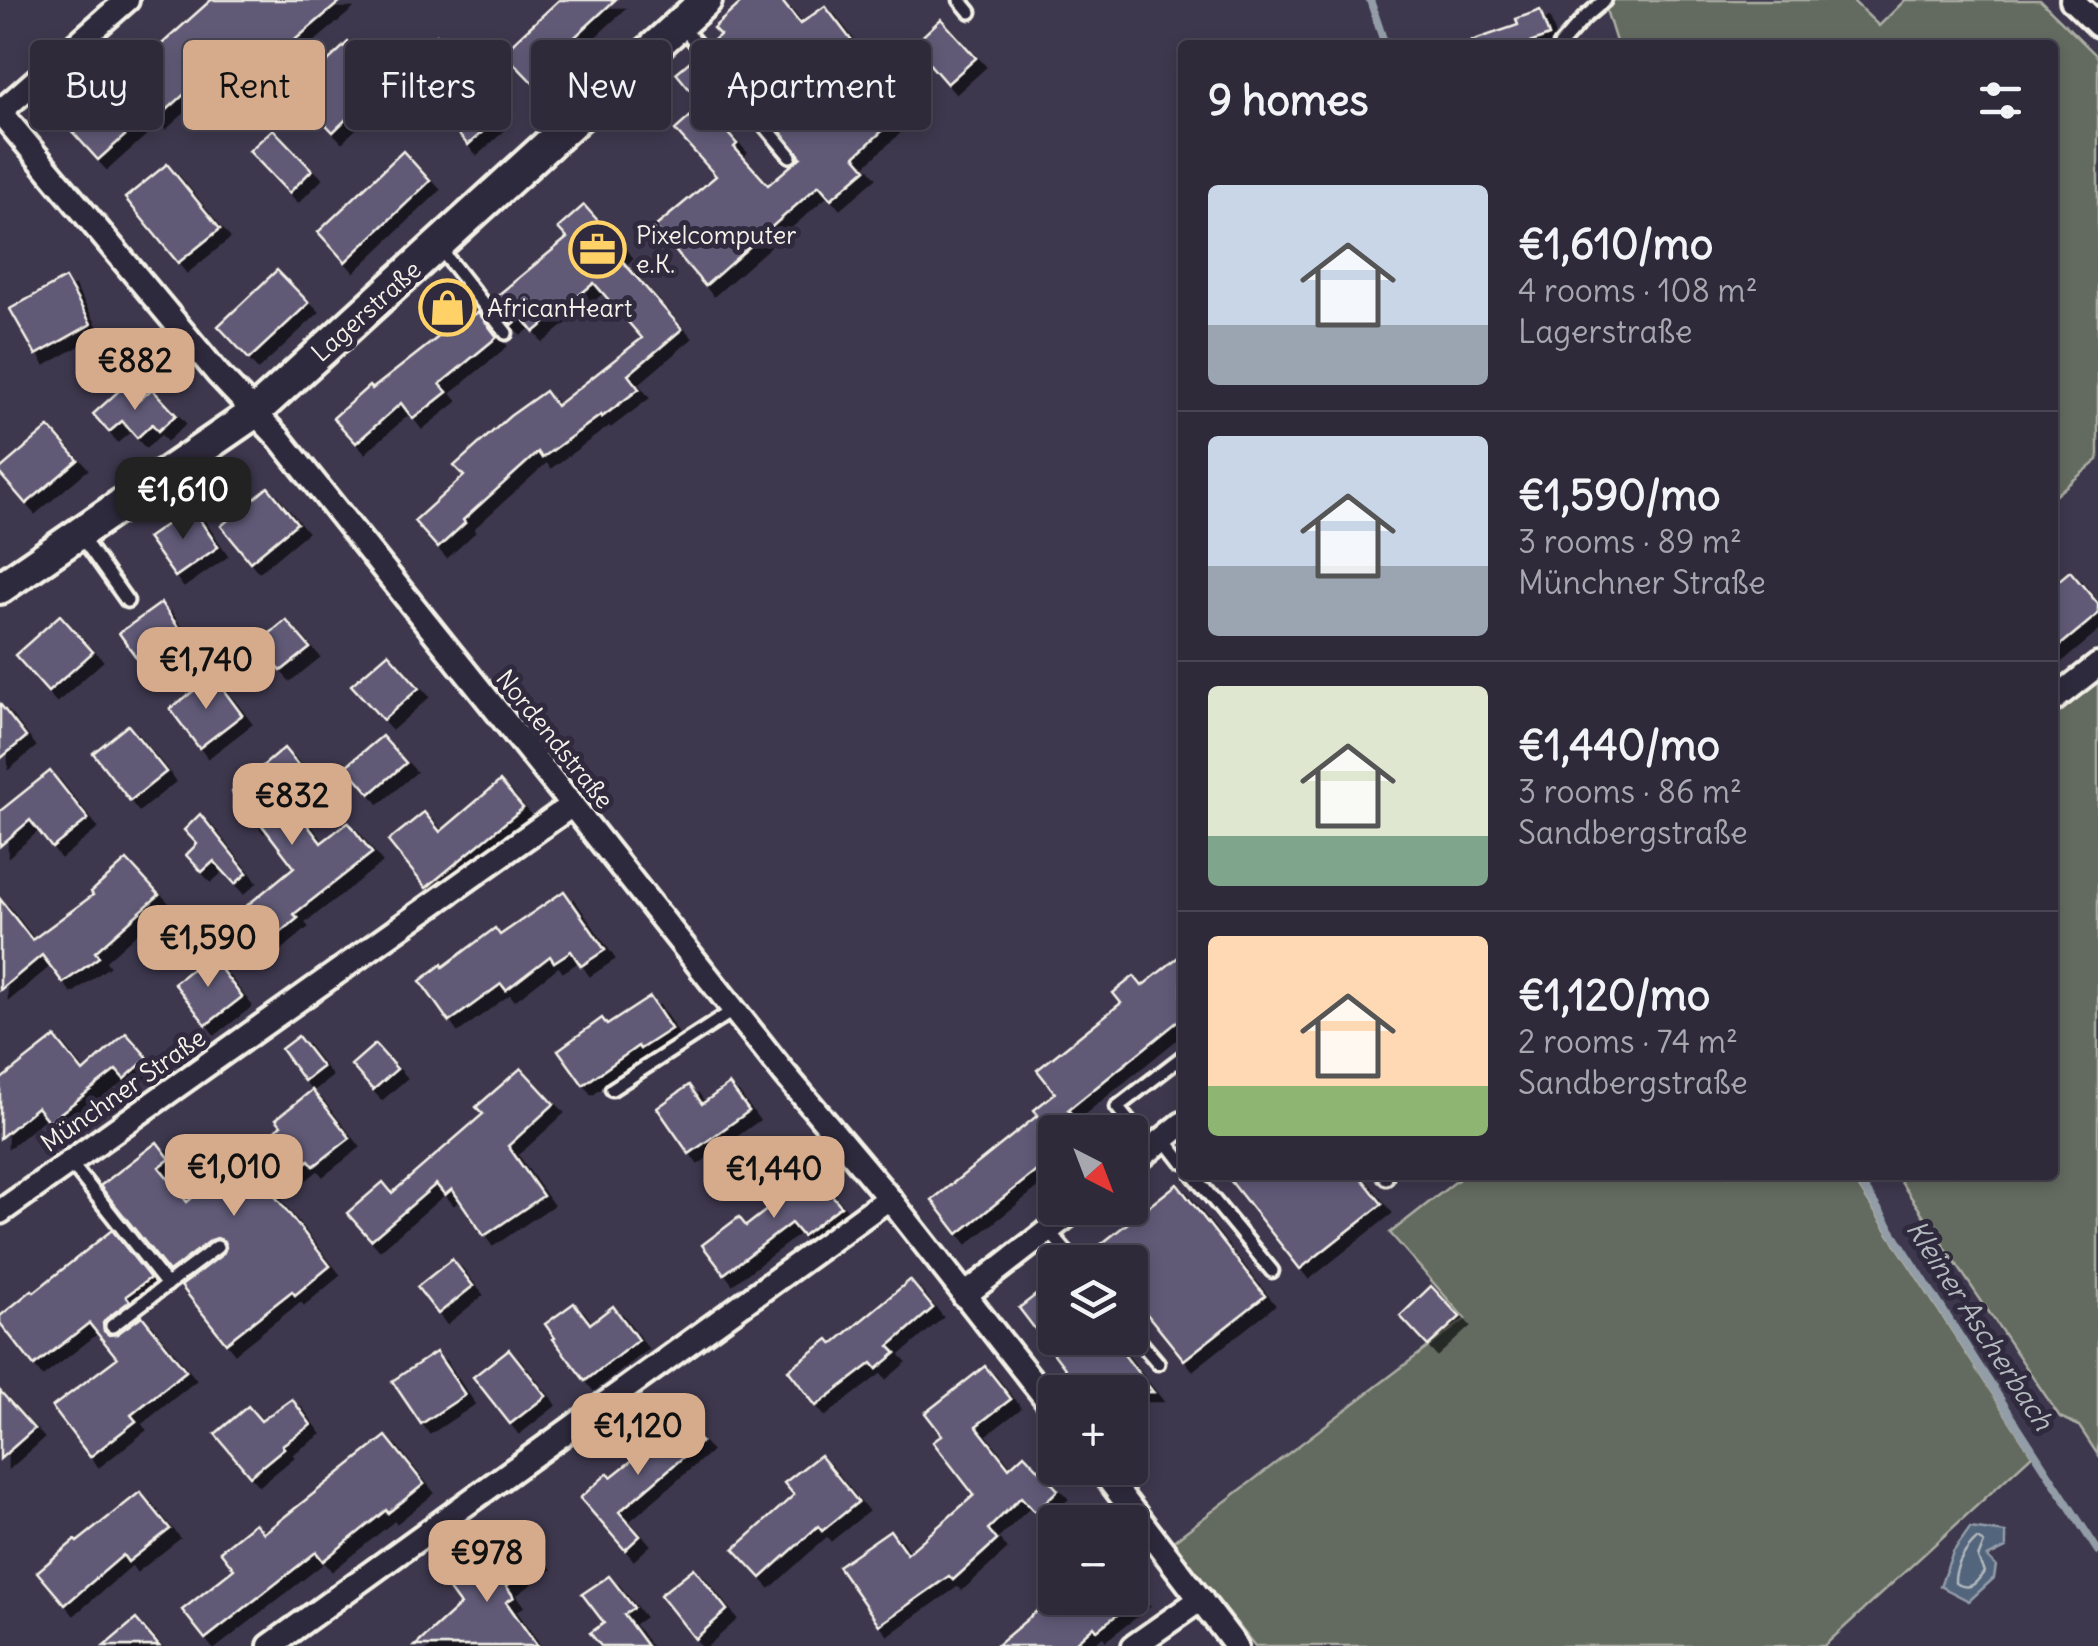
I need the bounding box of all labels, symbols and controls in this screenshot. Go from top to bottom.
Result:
chip: Buy [30,40,163,130]
chip: Rent [183,40,325,130]
chip: Filters [345,40,511,130]
chip: New [531,40,671,130]
chip: Apartment [691,40,931,130]
icon: filters [1973,73,2028,128]
text: 9 homes [1208,74,1369,126]
text: €1,610/mo [1518,218,1713,270]
office icon: Pixelcomputer e.K. [567,219,627,279]
place label: Pixelcomputer e.K. [636,219,796,280]
icon: home [1288,225,1408,345]
street label: Lagerstraße [305,254,427,368]
text: 4 rooms · 108 m² [1518,270,1758,311]
shop icon: AfricanHeart [418,278,478,338]
place label: AfricanHeart [487,292,632,324]
text: Lagerstraße [1518,311,1692,352]
pin: €882 [76,328,194,413]
text: €882 [98,340,172,381]
pin: €1,610 [102,457,264,542]
text: €1,610 [137,469,229,510]
text: €1,590/mo [1518,469,1721,521]
icon: home [1288,476,1408,596]
text: 3 rooms · 89 m² [1518,521,1742,562]
text: Münchner Straße [1518,562,1766,603]
pin: €1,740 [125,627,287,712]
text: €1,740 [159,639,253,680]
street label: Nordendstraße [489,663,621,815]
text: €1,440/mo [1518,719,1720,771]
icon: home [1288,726,1408,846]
pin: €832 [233,763,351,848]
text: 3 rooms · 86 m² [1518,771,1742,812]
text: €832 [255,775,329,816]
text: Sandbergstraße [1518,812,1748,853]
pin: €1,590 [127,905,289,990]
text: €1,590 [159,917,257,958]
text: €1,120/mo [1518,969,1710,1021]
icon: home [1288,976,1408,1096]
street label: Münchner Straße [35,1021,211,1159]
text: 2 rooms · 74 m² [1518,1021,1738,1062]
text: Sandbergstraße [1518,1062,1748,1103]
north arrow [1038,1115,1148,1225]
map controls [1038,1115,1148,1615]
pin: €1,010 [153,1134,315,1219]
pin: €1,440 [693,1136,855,1221]
text: €1,010 [187,1146,281,1187]
text: €1,440 [725,1148,823,1189]
water label: Kleiner Ascherbach [1899,1213,2062,1438]
button: layers [1038,1245,1148,1355]
button: + [1038,1375,1148,1485]
pin: €1,120 [557,1393,719,1478]
text: €1,120 [593,1405,683,1446]
button: − [1038,1505,1148,1615]
pin: €978 [428,1520,546,1605]
text: €978 [450,1532,524,1573]

